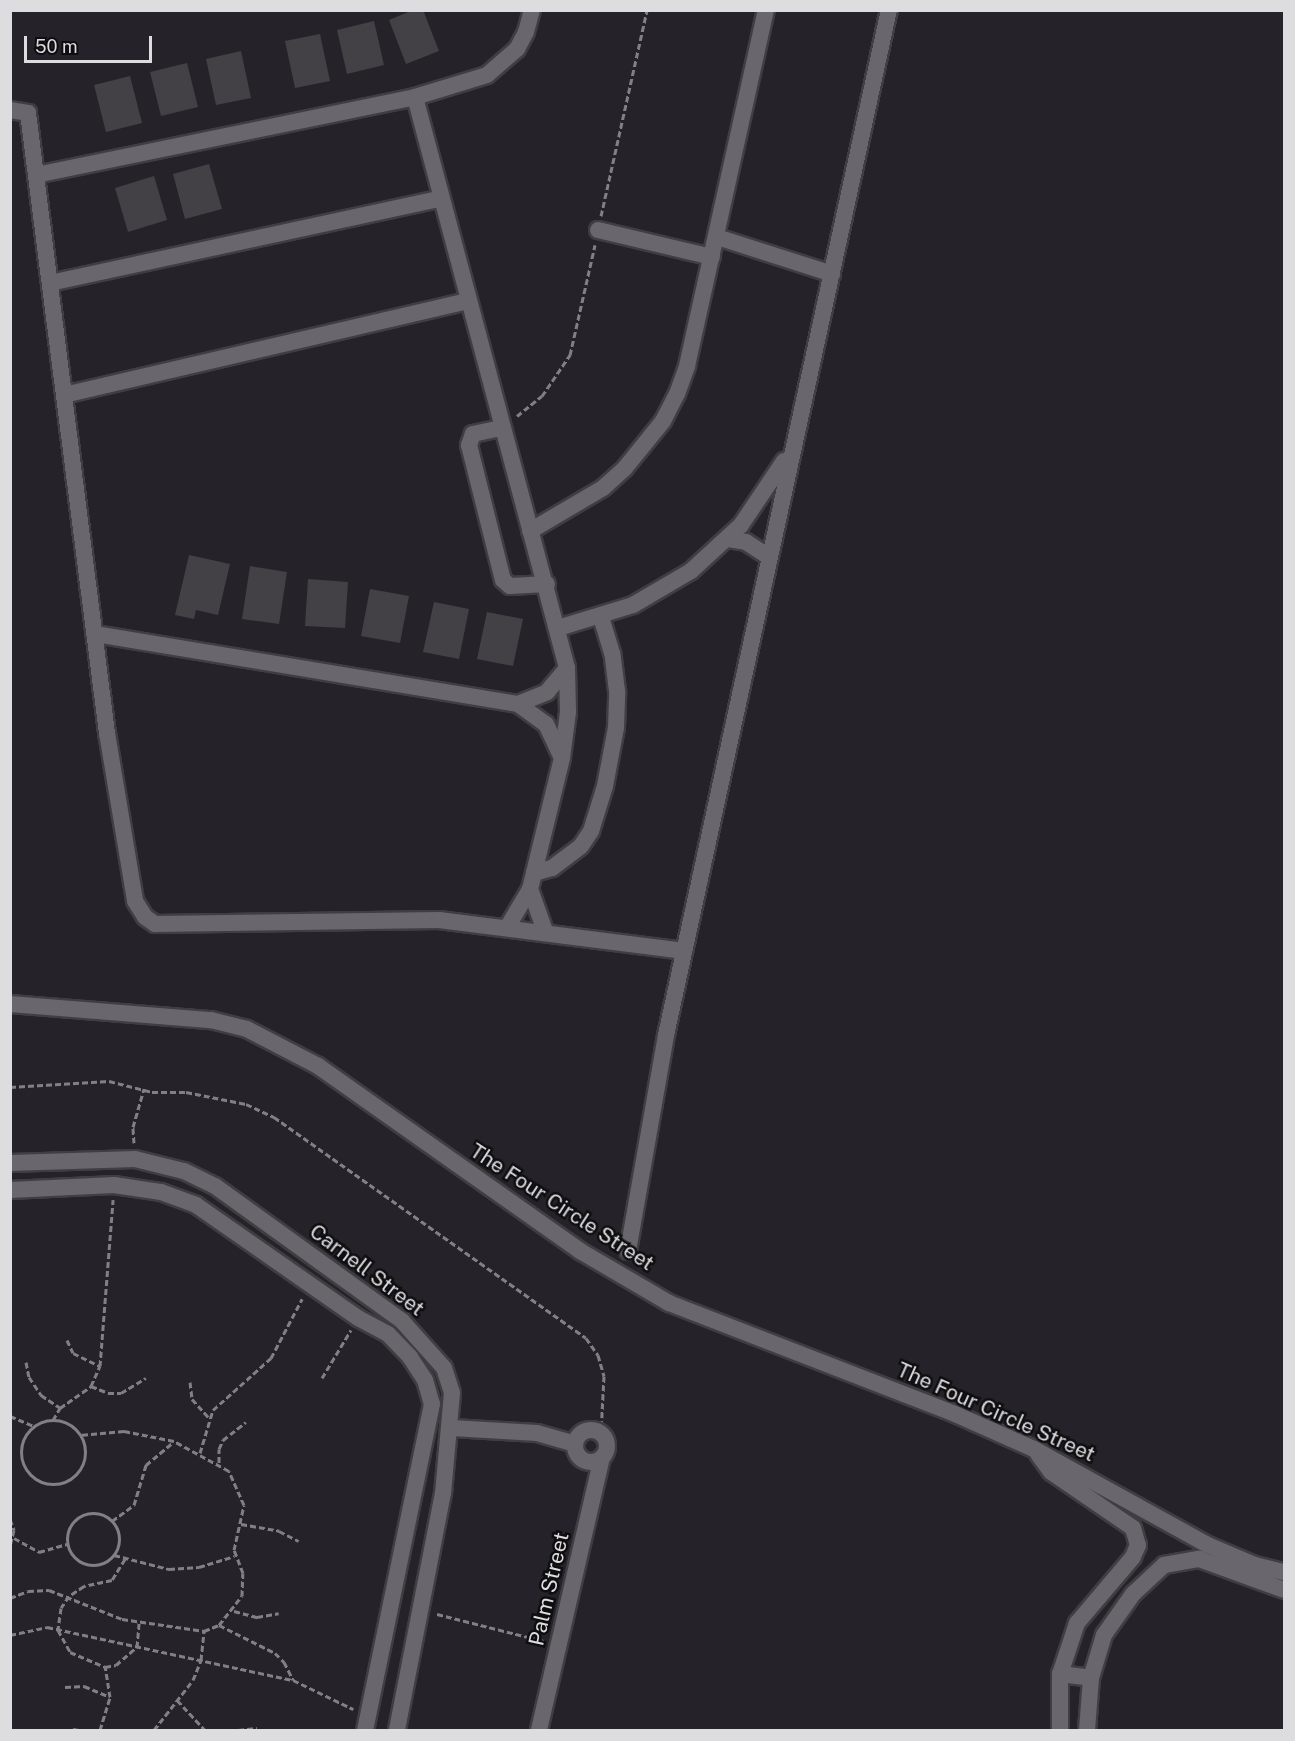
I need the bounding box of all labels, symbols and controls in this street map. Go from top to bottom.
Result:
scale bar [27,24,154,62]
text: 50 m [35,36,78,57]
street label: The Four Circle Street [465,1138,659,1276]
street label: Carnell Street [305,1219,429,1321]
street label: The Four Circle Street [893,1357,1099,1467]
street label: Palm Street [524,1530,574,1648]

